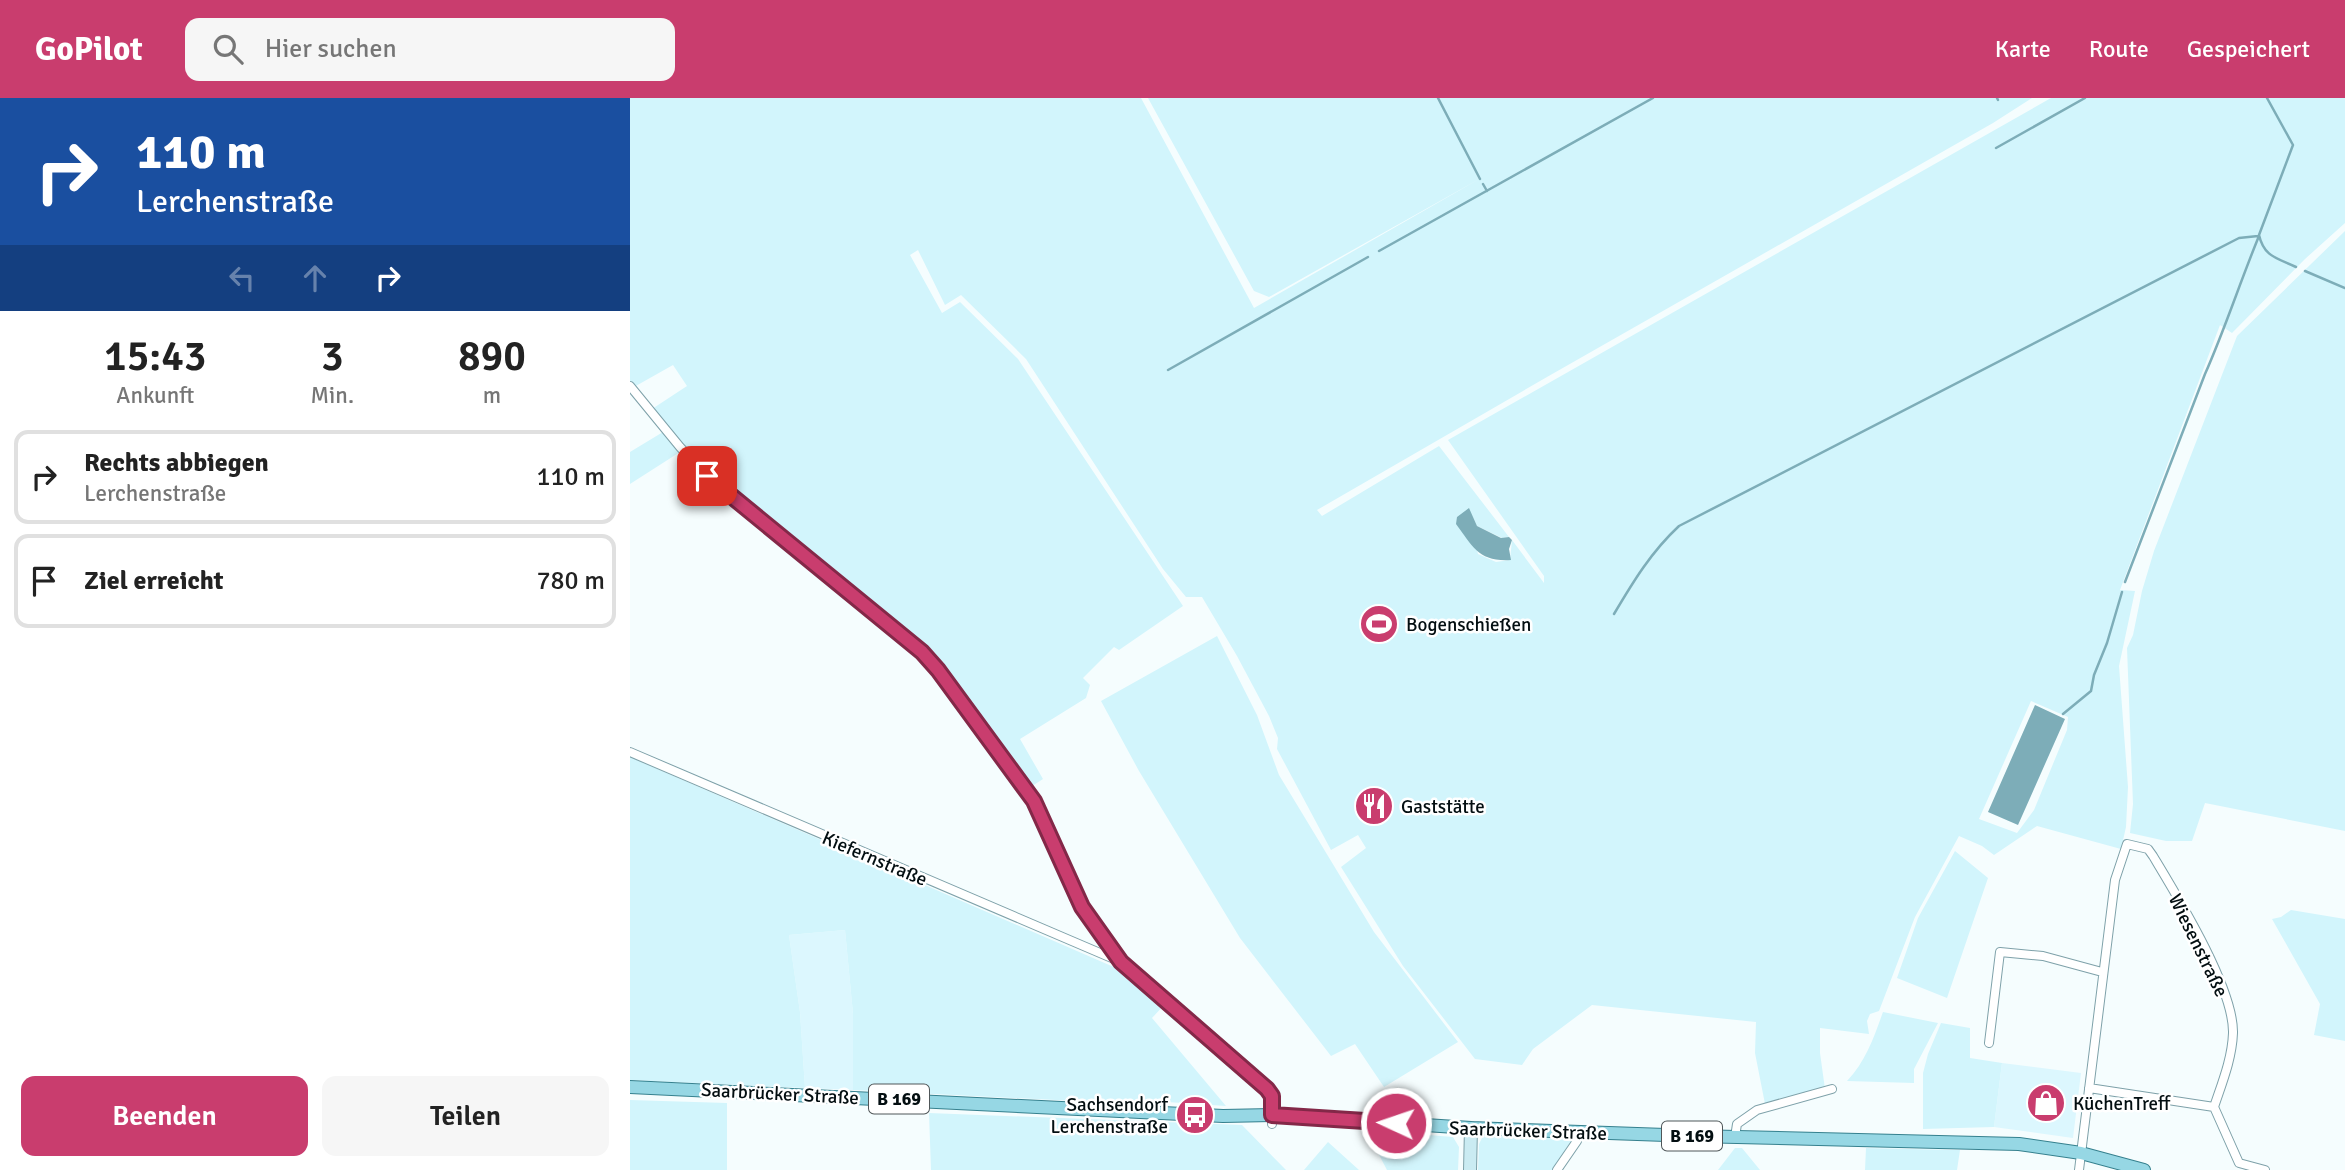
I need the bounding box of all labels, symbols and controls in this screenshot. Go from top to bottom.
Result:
search box [185,18,675,81]
text: GoPilot [35,29,143,70]
icon: search [209,30,247,68]
text: Hier suchen [265,33,397,65]
text: Karte [1995,34,2051,64]
text: Route [2089,34,2149,64]
text: Gespeichert [2187,34,2310,64]
text: 110 m [136,122,266,182]
icon: right [21,126,112,217]
text: Lerchenstraße [136,182,334,221]
icon: left [223,259,261,297]
icon: ahead [296,259,334,297]
icon: right [369,259,407,297]
text: 15:43 [104,331,207,382]
text: 3 [321,331,344,382]
text: 890 [458,331,526,382]
text: Ankunft [116,381,194,410]
text: Min. [311,381,354,410]
text: m [483,381,501,410]
pin [677,446,737,506]
text: Rechts abbiegen [84,447,269,479]
icon: arrive [688,457,726,495]
icon: right [25,458,63,496]
text: 110 m [536,461,605,493]
text: Lerchenstraße [84,479,226,508]
icon: arrive [25,562,63,600]
text: Ziel erreicht [84,565,224,597]
text: 780 m [536,565,605,597]
sports icon: Bogenschießen [1358,603,1400,645]
place label: Bogenschießen [1406,613,1531,637]
restaurant icon: Gaststätte [1353,785,1395,827]
place label: Gaststätte [1401,795,1485,819]
street label: Kiefernstraße [818,826,931,892]
street label: Wiesenstraße [2163,890,2233,1001]
button: Beenden [21,1076,308,1156]
button: Teilen [322,1076,609,1156]
street label: Saarbrücker Straße [700,1078,860,1110]
shop icon: KüchenTreff [2025,1082,2067,1124]
road number: B 169 [869,1084,929,1114]
position arrow [1359,1086,1433,1160]
place label: KüchenTreff [2073,1092,2171,1116]
place label: Sachsendorf Lerchenstraße [1050,1093,1170,1139]
bus stop icon: Sachsendorf Lerchenstraße [1174,1094,1216,1136]
street label: Saarbrücker Straße [1449,1116,1607,1146]
road number: B 169 [1662,1121,1722,1150]

